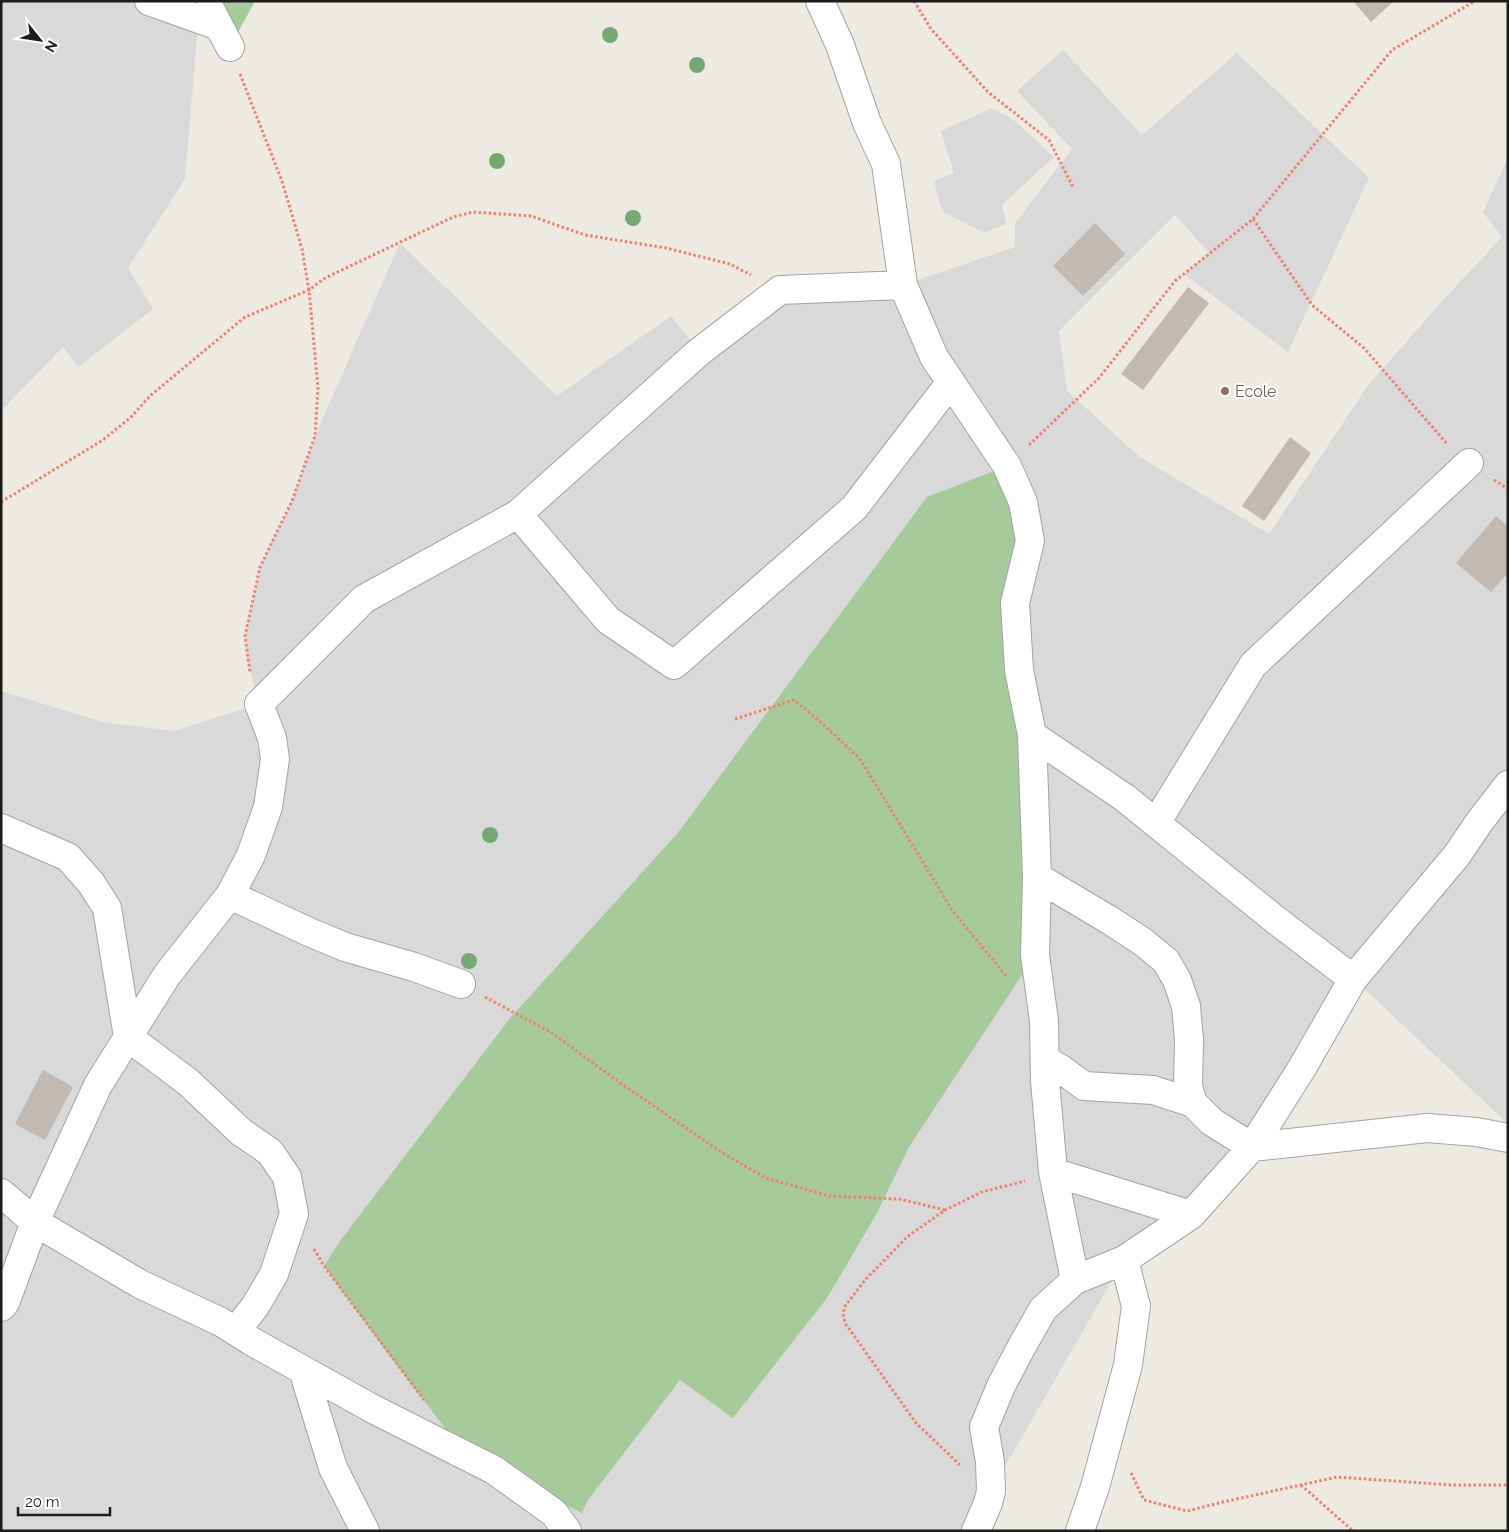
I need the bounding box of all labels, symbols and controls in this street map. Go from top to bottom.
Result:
north arrow [15,15,65,65]
text: N [42,38,61,55]
place label: Ecole [1235,382,1276,401]
marker: Ecole [1219,385,1231,397]
scale bar [18,1484,110,1516]
text: 20 m [25,1493,60,1511]

